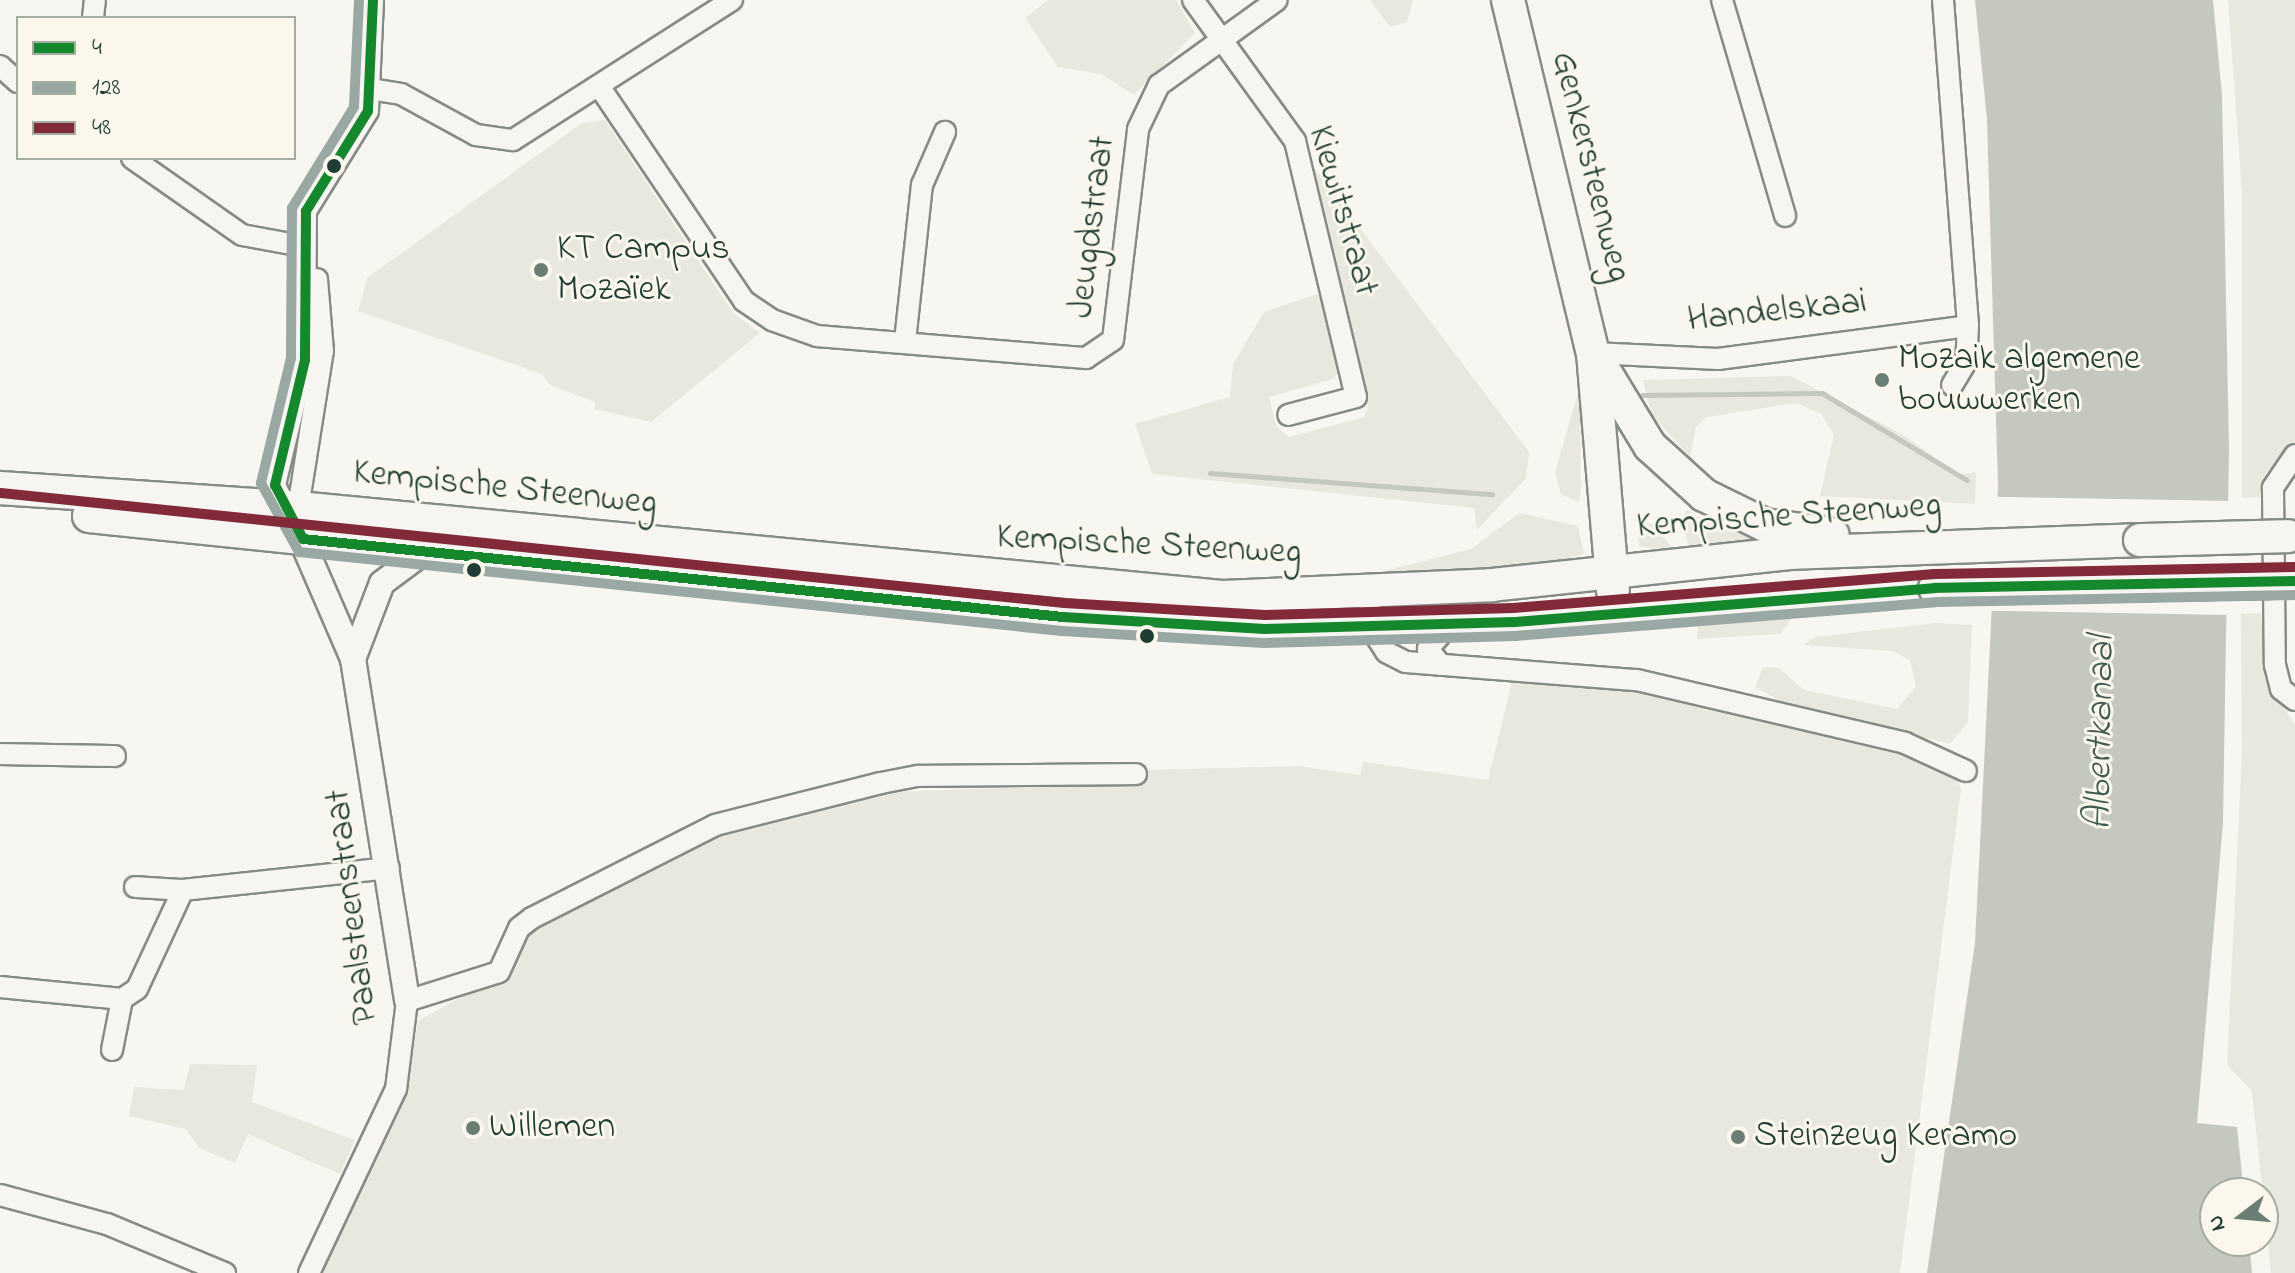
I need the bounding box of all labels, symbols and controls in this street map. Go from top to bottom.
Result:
legend [16,16,296,160]
text: 4 [92,31,102,66]
street label: Genkersteenweg [1541,47,1639,287]
text: 128 [92,71,121,106]
text: 48 [92,111,111,146]
street label: Kiewitstraat [1297,121,1387,301]
street label: Jeugdstraat [1060,133,1126,321]
unlabelled marker [326,158,342,174]
place label: KT Campus Mozaïek [557,227,730,312]
marker: KT Campus Mozaïek [532,261,550,279]
street label: Handelskaai [1685,281,1869,343]
place label: Mozaik algemene bouwwerken [1898,337,2140,422]
marker: Mozaik algemene bouwwerken [1873,371,1891,389]
street label: Kempische Steenweg [351,452,659,526]
street label: Kempische Steenweg [1635,485,1943,549]
street label: Kempische Steenweg [995,516,1303,576]
unlabelled marker [466,562,482,578]
unlabelled marker [1139,628,1155,644]
water label: Albertkanaal [2078,635,2126,831]
street label: Paalsteenstraat [317,787,389,1027]
place label: Willemen [489,1106,615,1150]
place label: Steinzeug Keramo [1754,1115,2017,1159]
marker: Willemen [464,1119,482,1137]
marker: Steinzeug Keramo [1729,1128,1747,1146]
north arrow [2199,1177,2279,1257]
text: N [2200,1212,2235,1235]

